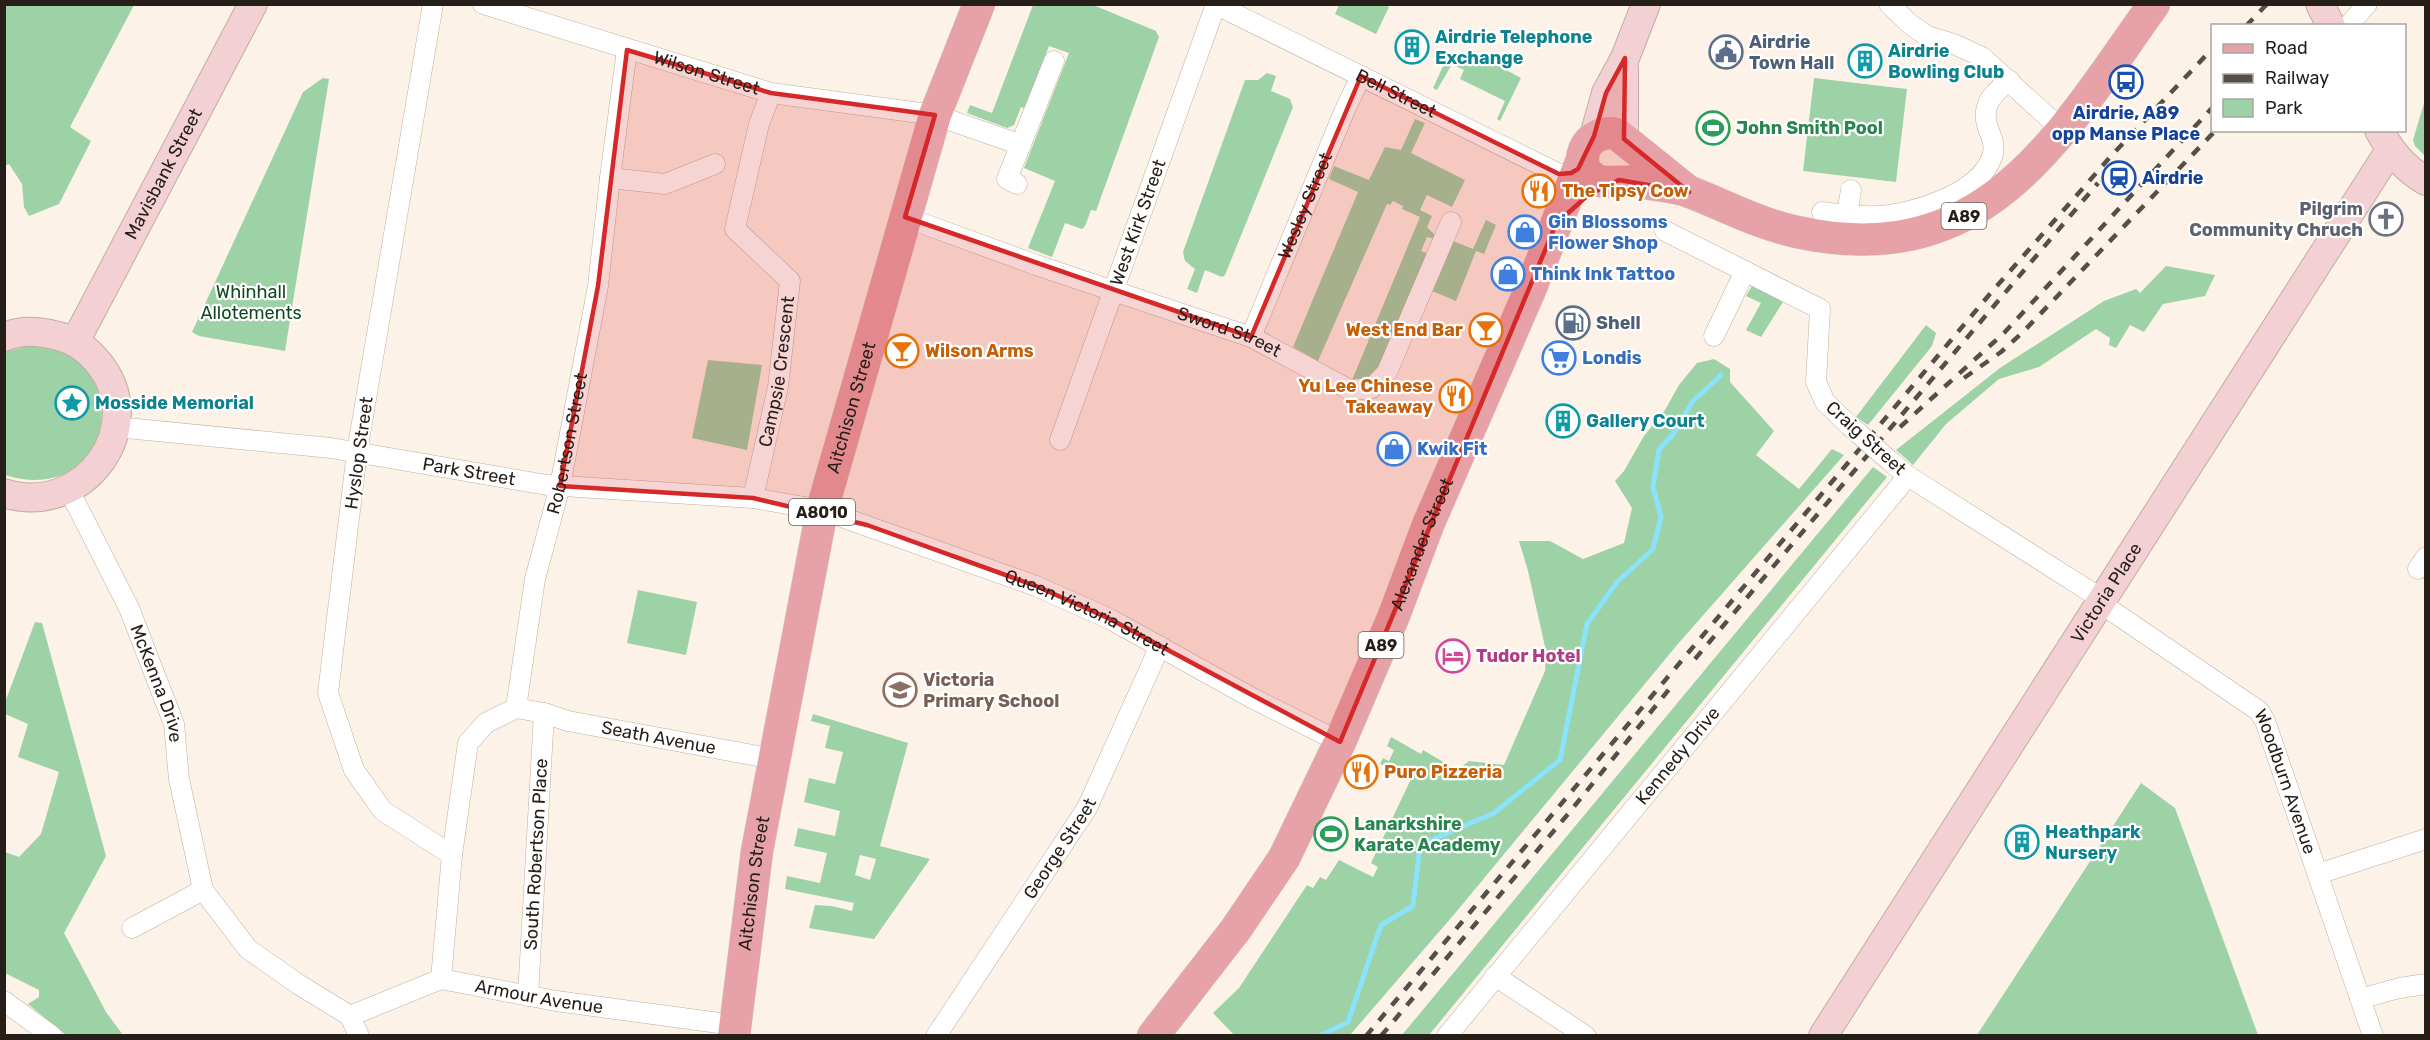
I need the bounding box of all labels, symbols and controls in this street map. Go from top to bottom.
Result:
legend [2211,24,2406,132]
place label: Airdrie Telephone Exchange [1435,26,1593,69]
building icon: Airdrie Telephone Exchange [1394,29,1430,65]
place label: Airdrie Town Hall [1749,31,1834,74]
public building icon: Airdrie Town Hall [1708,34,1744,70]
text: Road [2265,37,2308,59]
place label: Airdrie Bowling Club [1888,40,2004,83]
building icon: Airdrie Bowling Club [1847,43,1883,79]
street label: Wilson Street [651,46,762,100]
street label: Bell Street [1352,64,1440,123]
bus stop icon: Airdrie, A89 opp Manse Place [2108,64,2144,100]
text: Railway [2265,67,2329,89]
text: Park [2265,97,2303,119]
place label: Airdrie, A89 opp Manse Place [2052,102,2200,145]
street label: Mavisbank Street [120,105,207,243]
sports icon: John Smith Pool [1695,110,1731,146]
place label: John Smith Pool [1736,117,1883,139]
street label: Wesley Street [1273,149,1337,262]
street label: West Kirk Street [1105,156,1170,289]
station icon: Airdrie [2101,160,2137,196]
place label: Airdrie [2142,167,2204,189]
restaurant icon: The Tipsy Cow [1521,173,1557,209]
place label: The Tipsy Cow [1562,180,1689,202]
place label: Pilgrim Community Chruch [2189,198,2363,241]
church icon: Pilgrim Community Chruch [2368,201,2404,237]
road number: A89 [1942,203,1986,229]
place label: Gin Blossoms Flower Shop [1548,211,1668,254]
shop icon: Gin Blossoms Flower Shop [1507,214,1543,250]
shop icon: Think Ink Tattoo [1490,256,1526,292]
place label: Think Ink Tattoo [1531,263,1675,285]
park label: Whinhall Allotements [200,281,302,324]
street label: Campsie Crescent [754,295,799,449]
street label: Sword Street [1174,302,1285,362]
fuel station icon: Shell [1555,305,1591,341]
bar icon: West End Bar [1468,312,1504,348]
place label: Shell [1596,312,1641,334]
place label: West End Bar [1346,319,1463,341]
bar icon: Wilson Arms [884,333,920,369]
street label: Aitchison Street [822,339,881,476]
place label: Wilson Arms [925,340,1034,362]
supermarket icon: Londis [1541,340,1577,376]
place label: Londis [1582,347,1642,369]
street label: Robertson Street [542,371,592,516]
place label: Yu Lee Chinese Takeaway [1298,375,1433,418]
restaurant icon: Yu Lee Chinese Takeaway [1438,378,1474,414]
place icon: Mosside Memorial [54,385,90,421]
place label: Mosside Memorial [95,392,254,414]
street label: Hyslop Street [340,395,378,511]
street label: Craig Street [1821,396,1911,480]
building icon: Gallery Court [1545,403,1581,439]
place label: Gallery Court [1586,410,1705,432]
shop icon: Kwik Fit [1376,431,1412,467]
place label: Kwik Fit [1417,438,1487,460]
street label: Park Street [421,453,517,490]
street label: Alexander Street [1386,475,1458,614]
road number: A8010 [789,499,855,525]
street label: Victoria Place [2066,539,2147,647]
street label: Queen Victoria Street [1002,565,1173,661]
street label: McKenna Drive [125,621,187,743]
road number: A89 [1358,632,1404,658]
hotel icon: Tudor Hotel [1435,638,1471,674]
place label: Tudor Hotel [1476,645,1581,667]
place label: Victoria Primary School [923,669,1059,712]
school or university icon: Victoria Primary School [882,672,918,708]
street label: Kennedy Drive [1631,702,1724,809]
street label: Woodburn Avenue [2249,705,2321,857]
street label: Seath Avenue [600,716,718,759]
restaurant icon: Puro Pizzeria [1343,754,1379,790]
street label: South Robertson Place [520,758,552,951]
place label: Puro Pizzeria [1384,761,1502,783]
street label: George Street [1019,794,1101,903]
place label: Lanarkshire Karate Academy [1354,813,1501,856]
street label: Aitchison Street [734,814,774,952]
sports icon: Lanarkshire Karate Academy [1313,816,1349,852]
place label: Heathpark Nursery [2045,821,2141,864]
building icon: Heathpark Nursery [2004,824,2040,860]
street label: Armour Avenue [473,975,605,1018]

